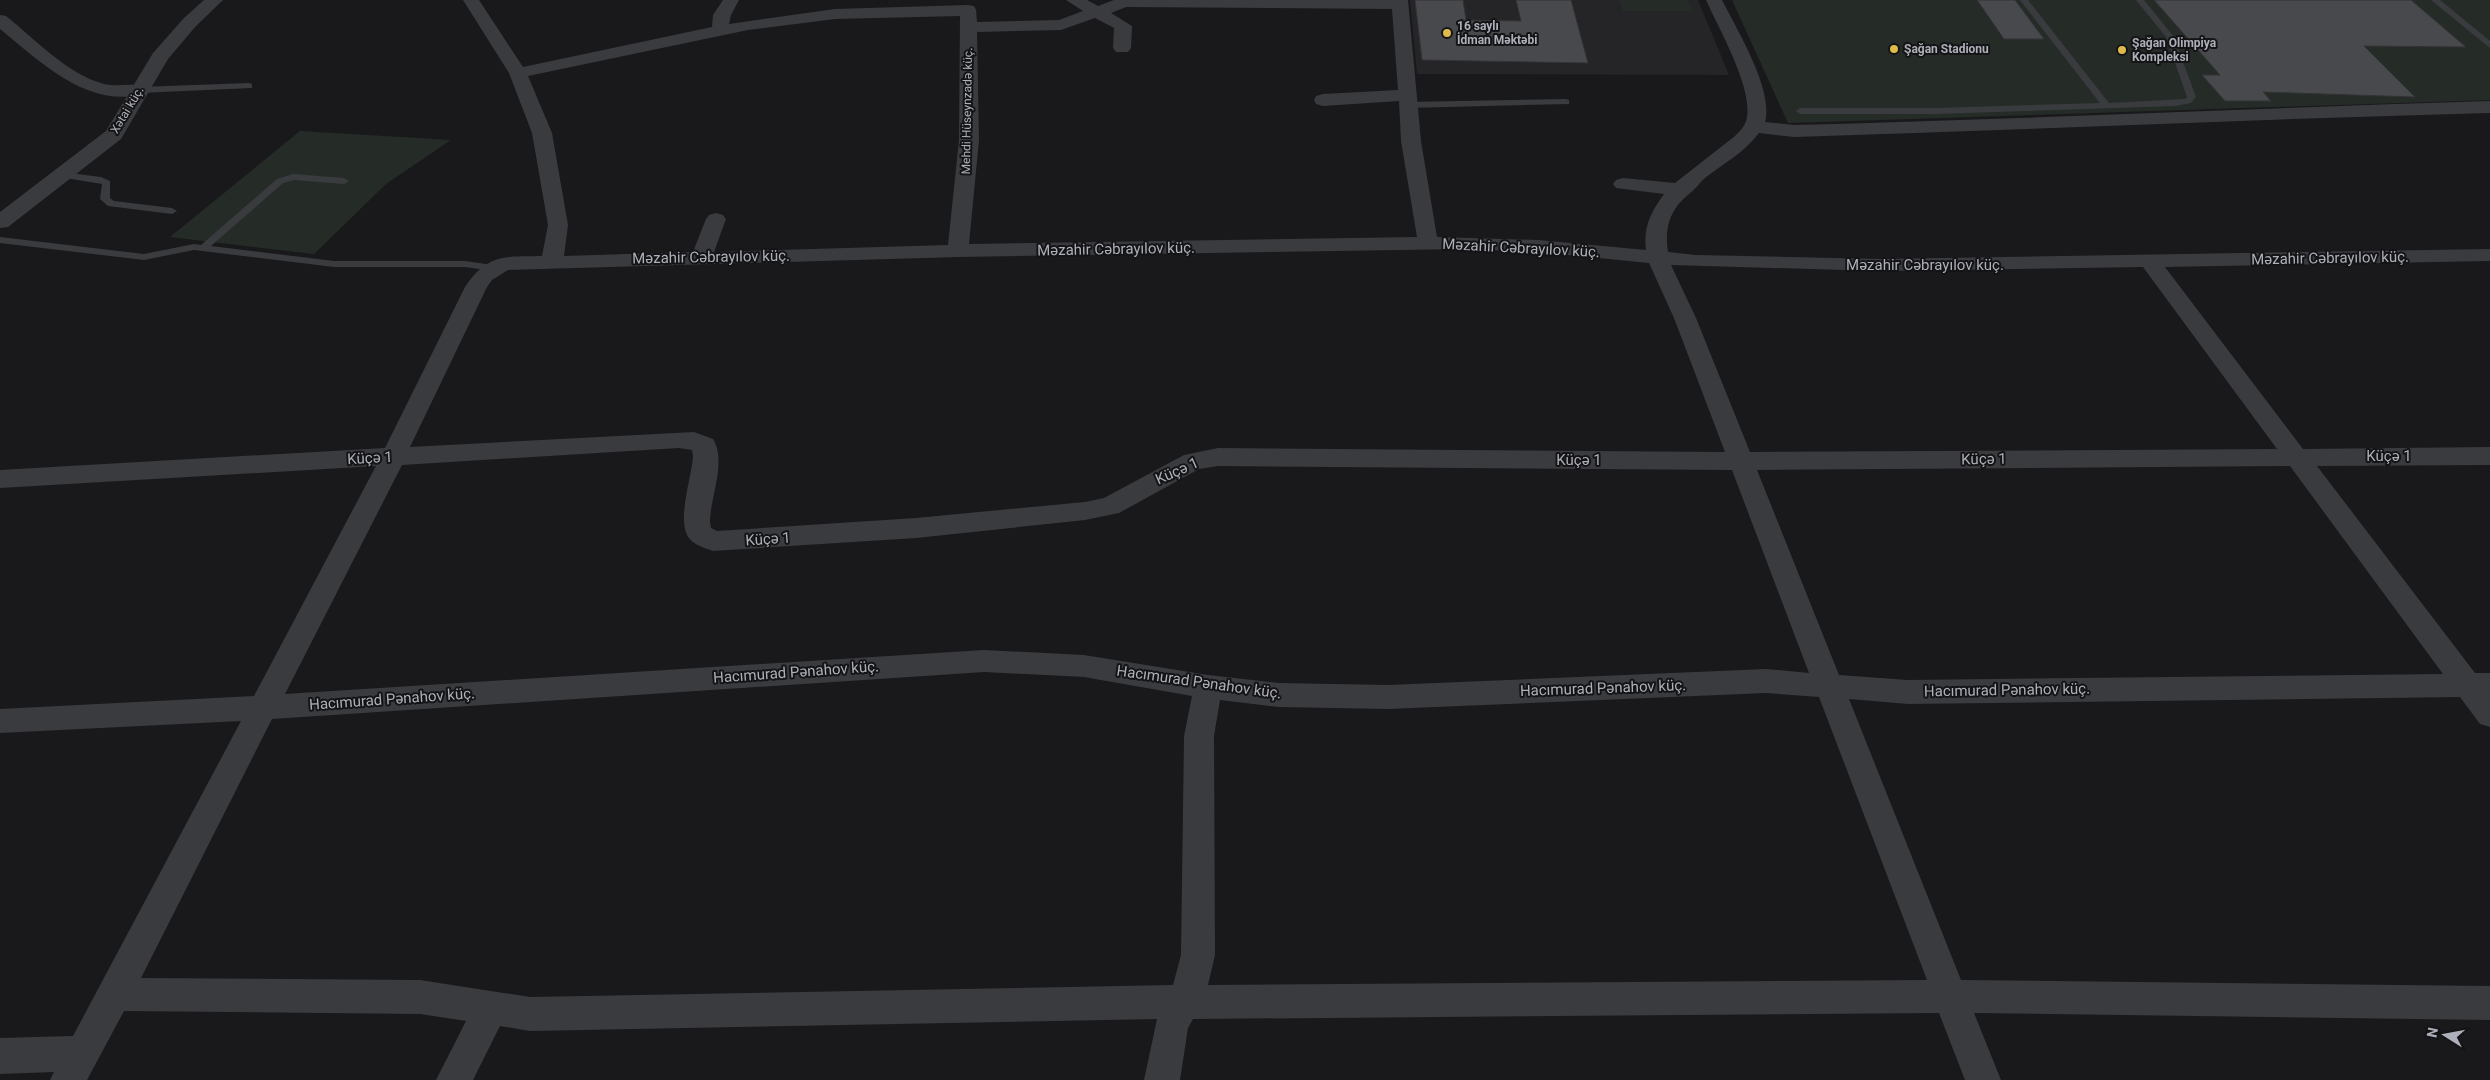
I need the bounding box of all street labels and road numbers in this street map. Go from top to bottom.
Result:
street label: Mehdi Hüseynzadə küç. [959,47,975,175]
street label: Xətai küç. [108,84,146,136]
street label: Məzahir Cəbrayılov küç. [1442,235,1600,261]
street label: Məzahir Cəbrayılov küç. [1037,239,1195,259]
street label: Məzahir Cəbrayılov küç. [632,247,790,267]
street label: Məzahir Cəbrayılov küç. [2251,248,2409,268]
street label: Məzahir Cəbrayılov küç. [1846,256,2004,274]
street label: Küçə 1 [2366,447,2412,465]
street label: Küçə 1 [347,448,393,468]
street label: Küçə 1 [1961,450,2007,468]
street label: Küçə 1 [1556,451,1602,469]
street label: Küçə 1 [1153,454,1201,488]
street label: Küçə 1 [745,528,791,550]
street label: Hacımurad Pənahov küç. [712,657,880,687]
street label: Hacımurad Pənahov küç. [1115,662,1283,702]
street label: Hacımurad Pənahov küç. [1520,676,1686,700]
street label: Hacımurad Pənahov küç. [1924,680,2090,700]
street label: Hacımurad Pənahov küç. [308,684,476,714]

